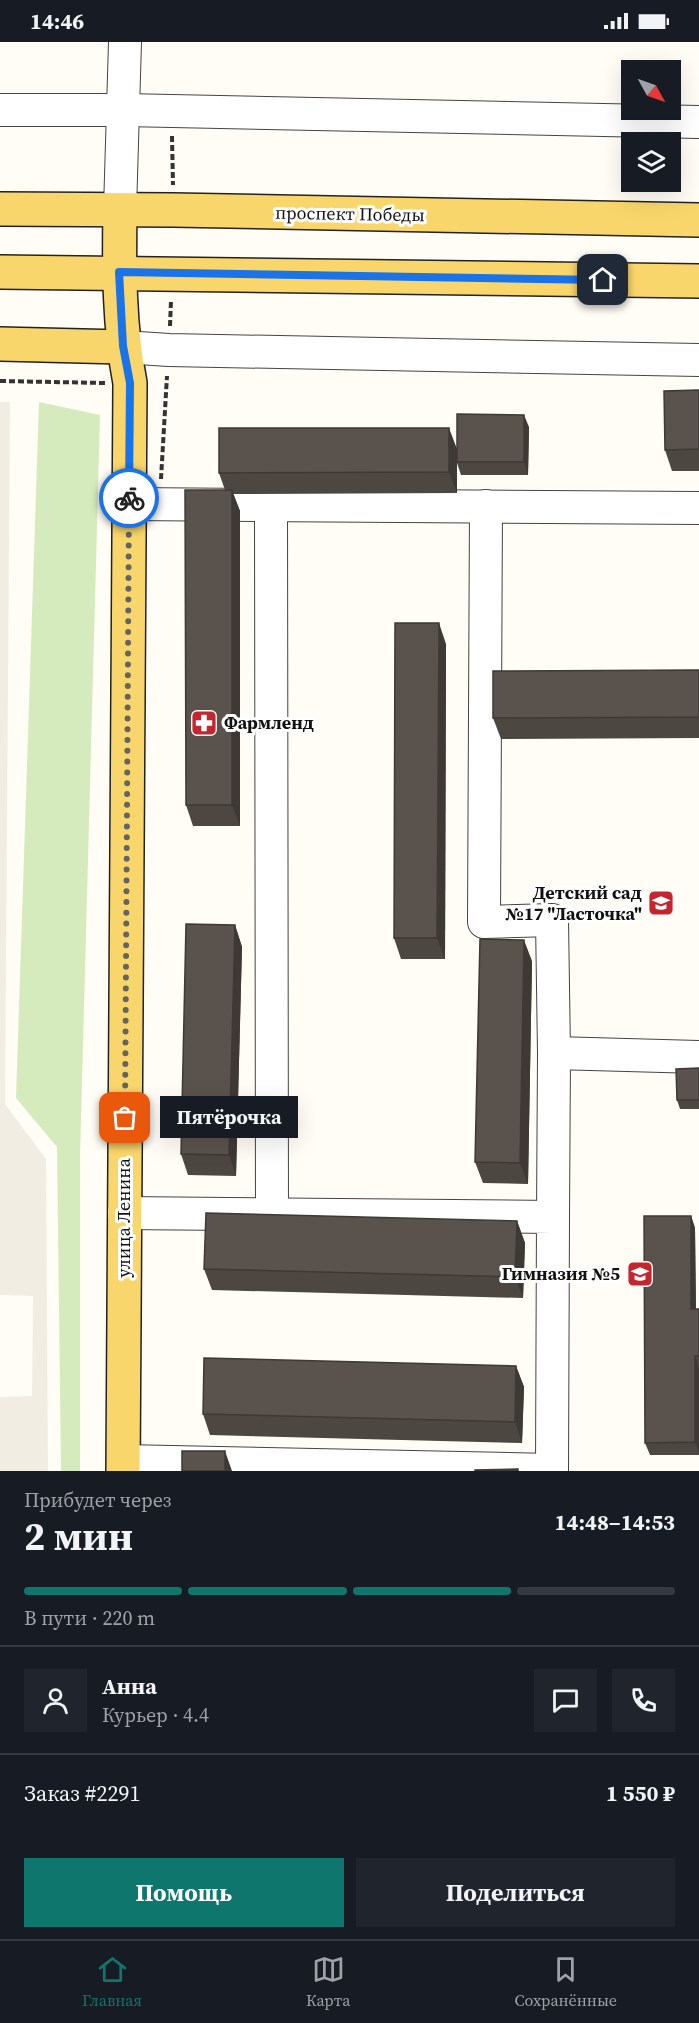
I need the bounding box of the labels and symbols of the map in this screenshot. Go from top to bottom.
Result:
north arrow [621,60,681,120]
street label: проспект Победы [275,200,425,227]
pin [577,254,628,305]
courier [99,468,159,528]
pharmacy icon: Фармленд [189,708,219,738]
place label: Фармленд [224,710,314,735]
place label: Детский сад №17 "Ласточка" [505,880,642,926]
school or university icon: Детский сад №17 "Ласточка" [646,888,676,918]
pin [99,1092,150,1143]
callout: Пятёрочка [161,1097,299,1139]
street label: улица Ленина [111,1157,136,1278]
school or university icon: Гимназия №5 [625,1259,655,1289]
place label: Гимназия №5 [502,1261,620,1286]

